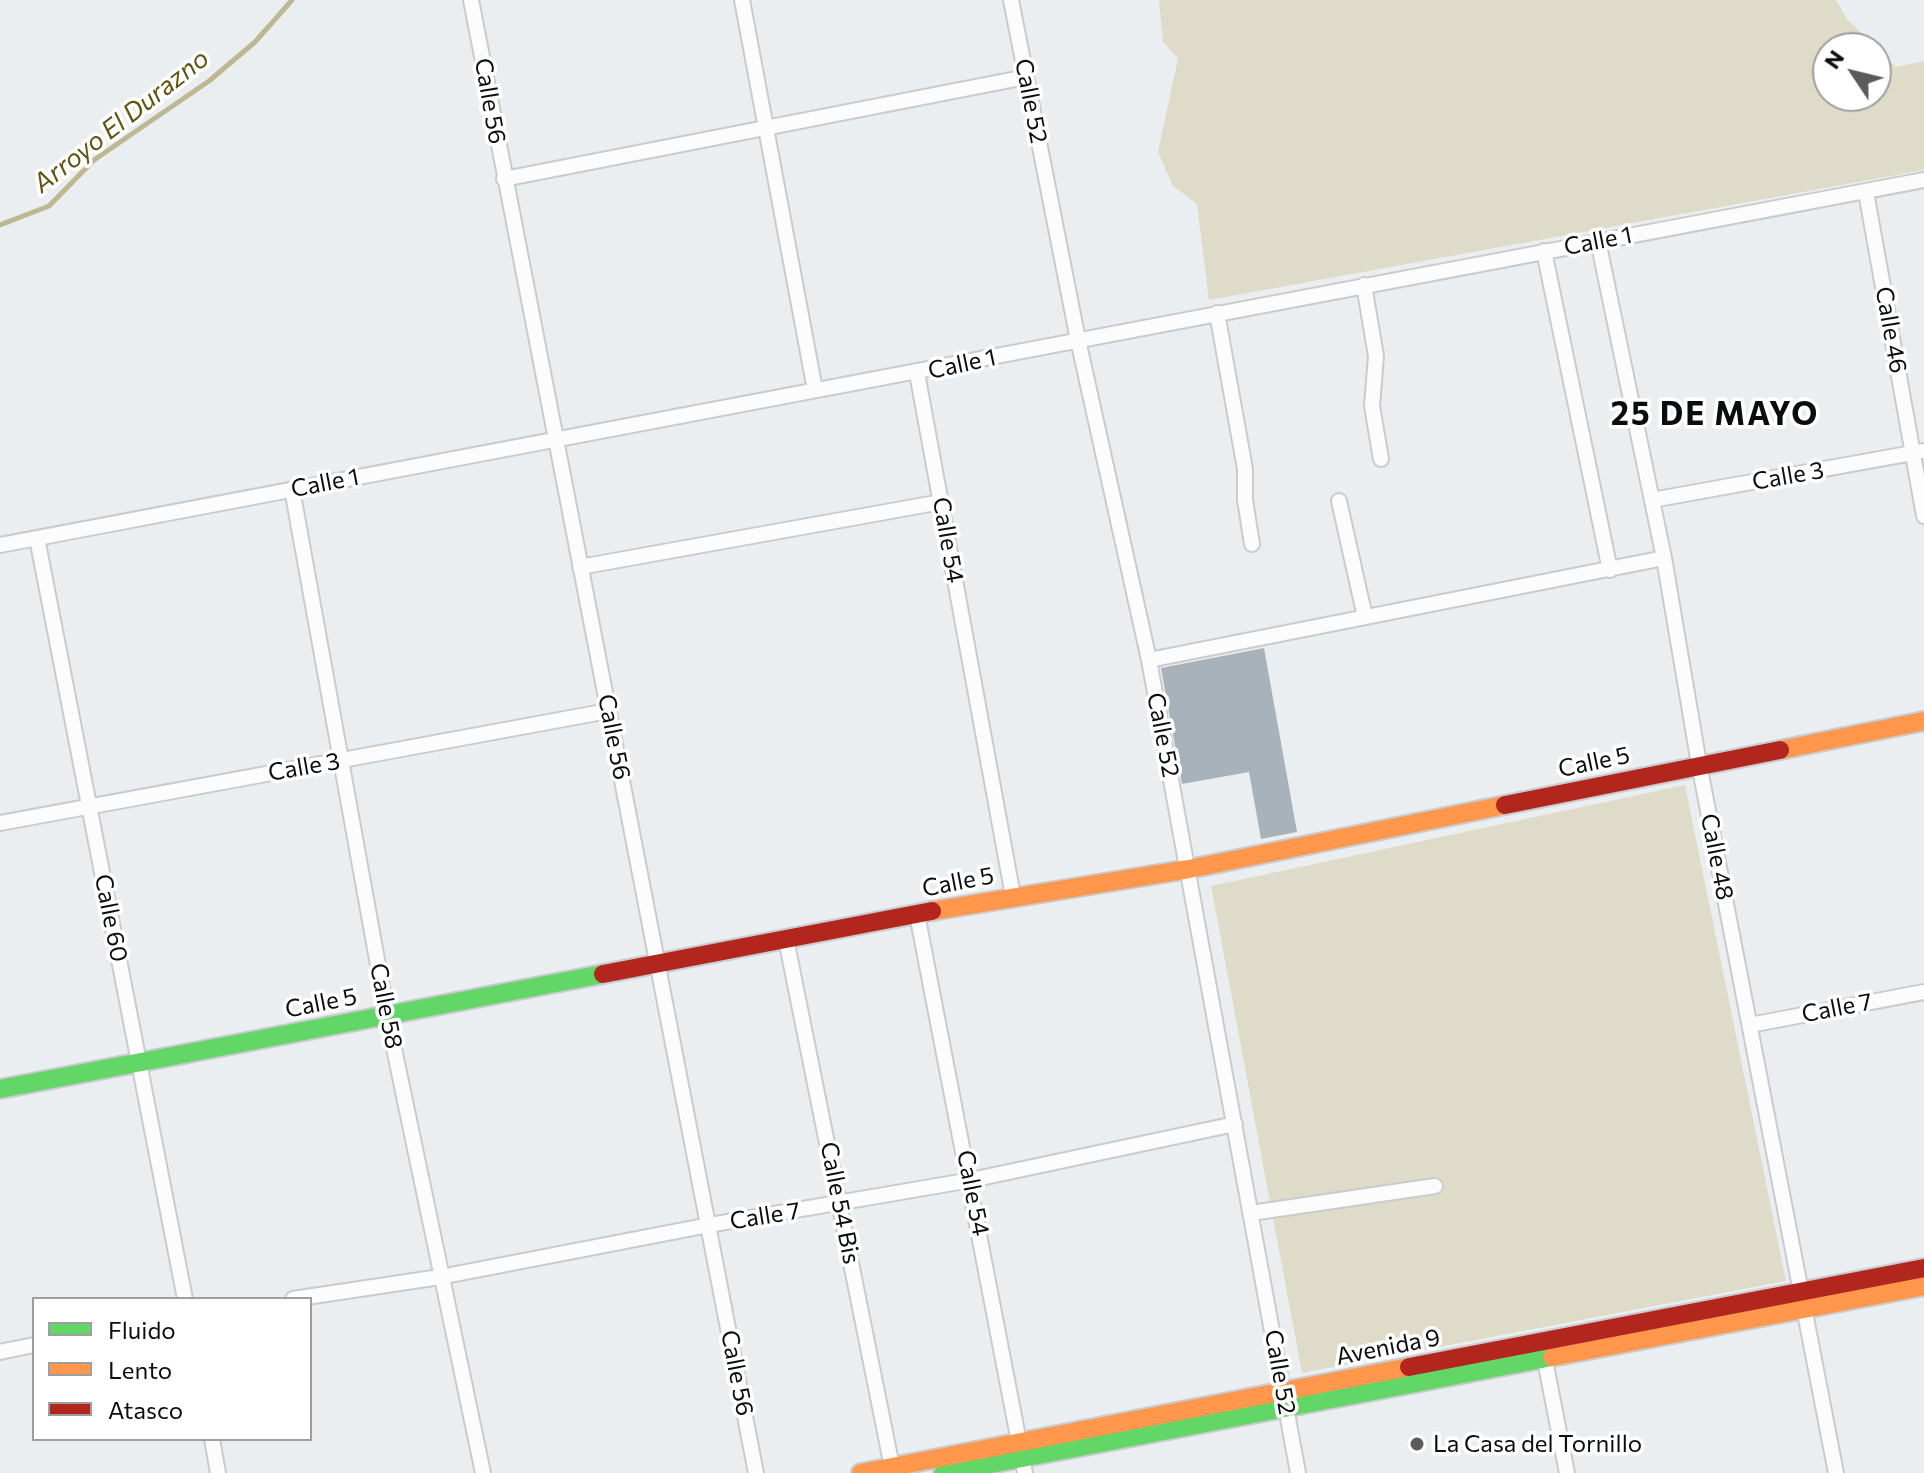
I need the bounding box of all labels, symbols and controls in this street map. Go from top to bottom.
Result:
north arrow [1812,32,1892,112]
water label: Arroyo El Durazno [27,43,215,199]
text: N [1818,45,1849,74]
street label: Calle 56 [468,56,512,146]
street label: Calle 52 [1009,56,1053,146]
street label: Calle 1 [1562,220,1634,262]
street label: Calle 46 [1869,284,1913,376]
street label: Calle 1 [925,343,999,385]
district label: 25 DE MAYO [1611,395,1819,433]
street label: Calle 3 [1750,456,1826,496]
street label: Calle 1 [289,462,361,504]
street label: Calle 54 [926,495,970,585]
street label: Calle 52 [1141,690,1185,780]
street label: Calle 56 [592,692,636,782]
street label: Calle 5 [1556,740,1632,784]
street label: Calle 3 [266,747,342,787]
street label: Calle 48 [1695,811,1739,903]
street label: Calle 5 [920,861,996,903]
street label: Calle 60 [88,872,134,964]
street label: Calle 58 [364,961,408,1051]
street label: Calle 5 [283,982,359,1024]
street label: Calle 7 [1799,987,1875,1029]
street label: Calle 54 Bis [814,1139,866,1267]
street label: Calle 54 [951,1148,995,1238]
street label: Calle 7 [728,1196,802,1236]
legend [32,1297,312,1441]
text: Fluido [108,1315,176,1344]
street label: Avenida 9 [1333,1323,1443,1371]
street label: Calle 52 [1258,1327,1302,1417]
street label: Calle 56 [715,1328,759,1418]
text: Lento [108,1355,172,1384]
text: Atasco [108,1395,183,1424]
place label: La Casa del Tornillo [1433,1430,1642,1458]
marker: La Casa del Tornillo [1408,1435,1426,1453]

